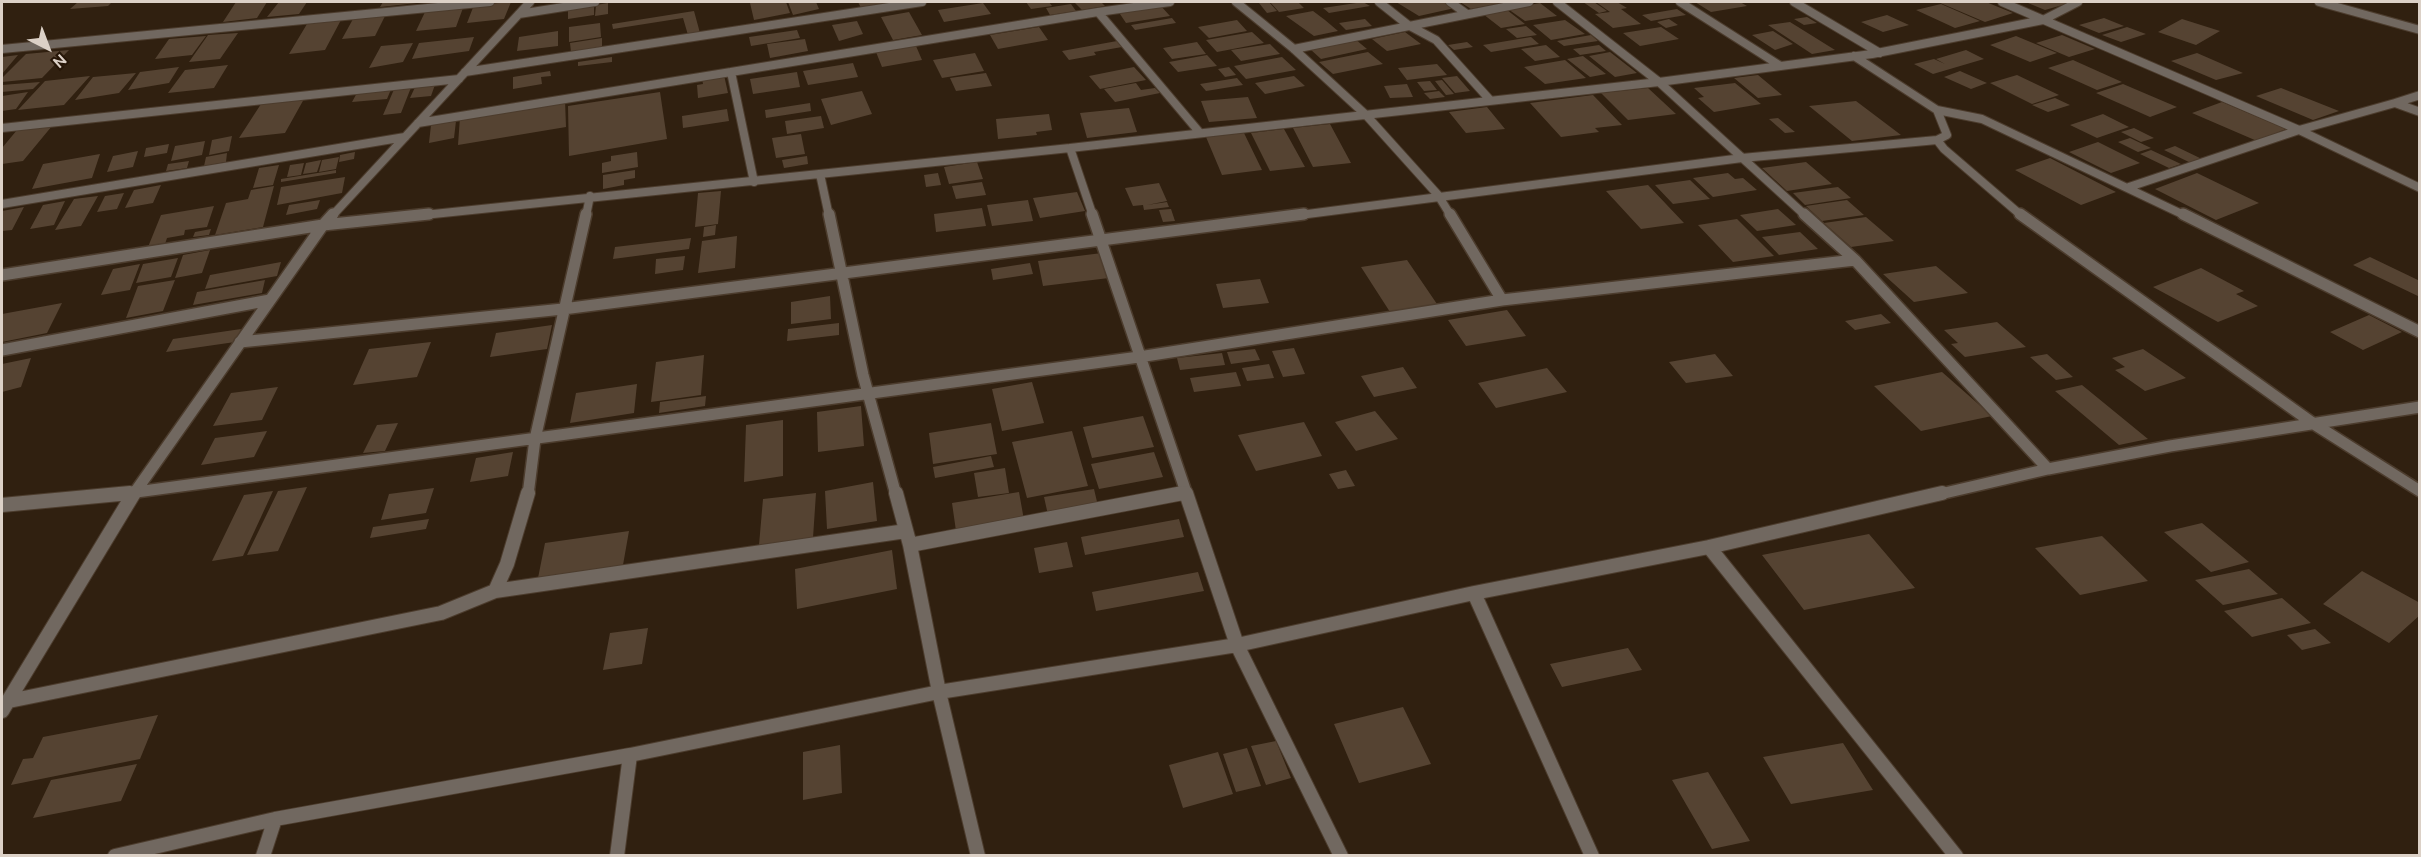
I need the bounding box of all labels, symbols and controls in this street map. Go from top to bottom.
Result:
north arrow [18,18,78,78]
text: N [50,51,71,72]

